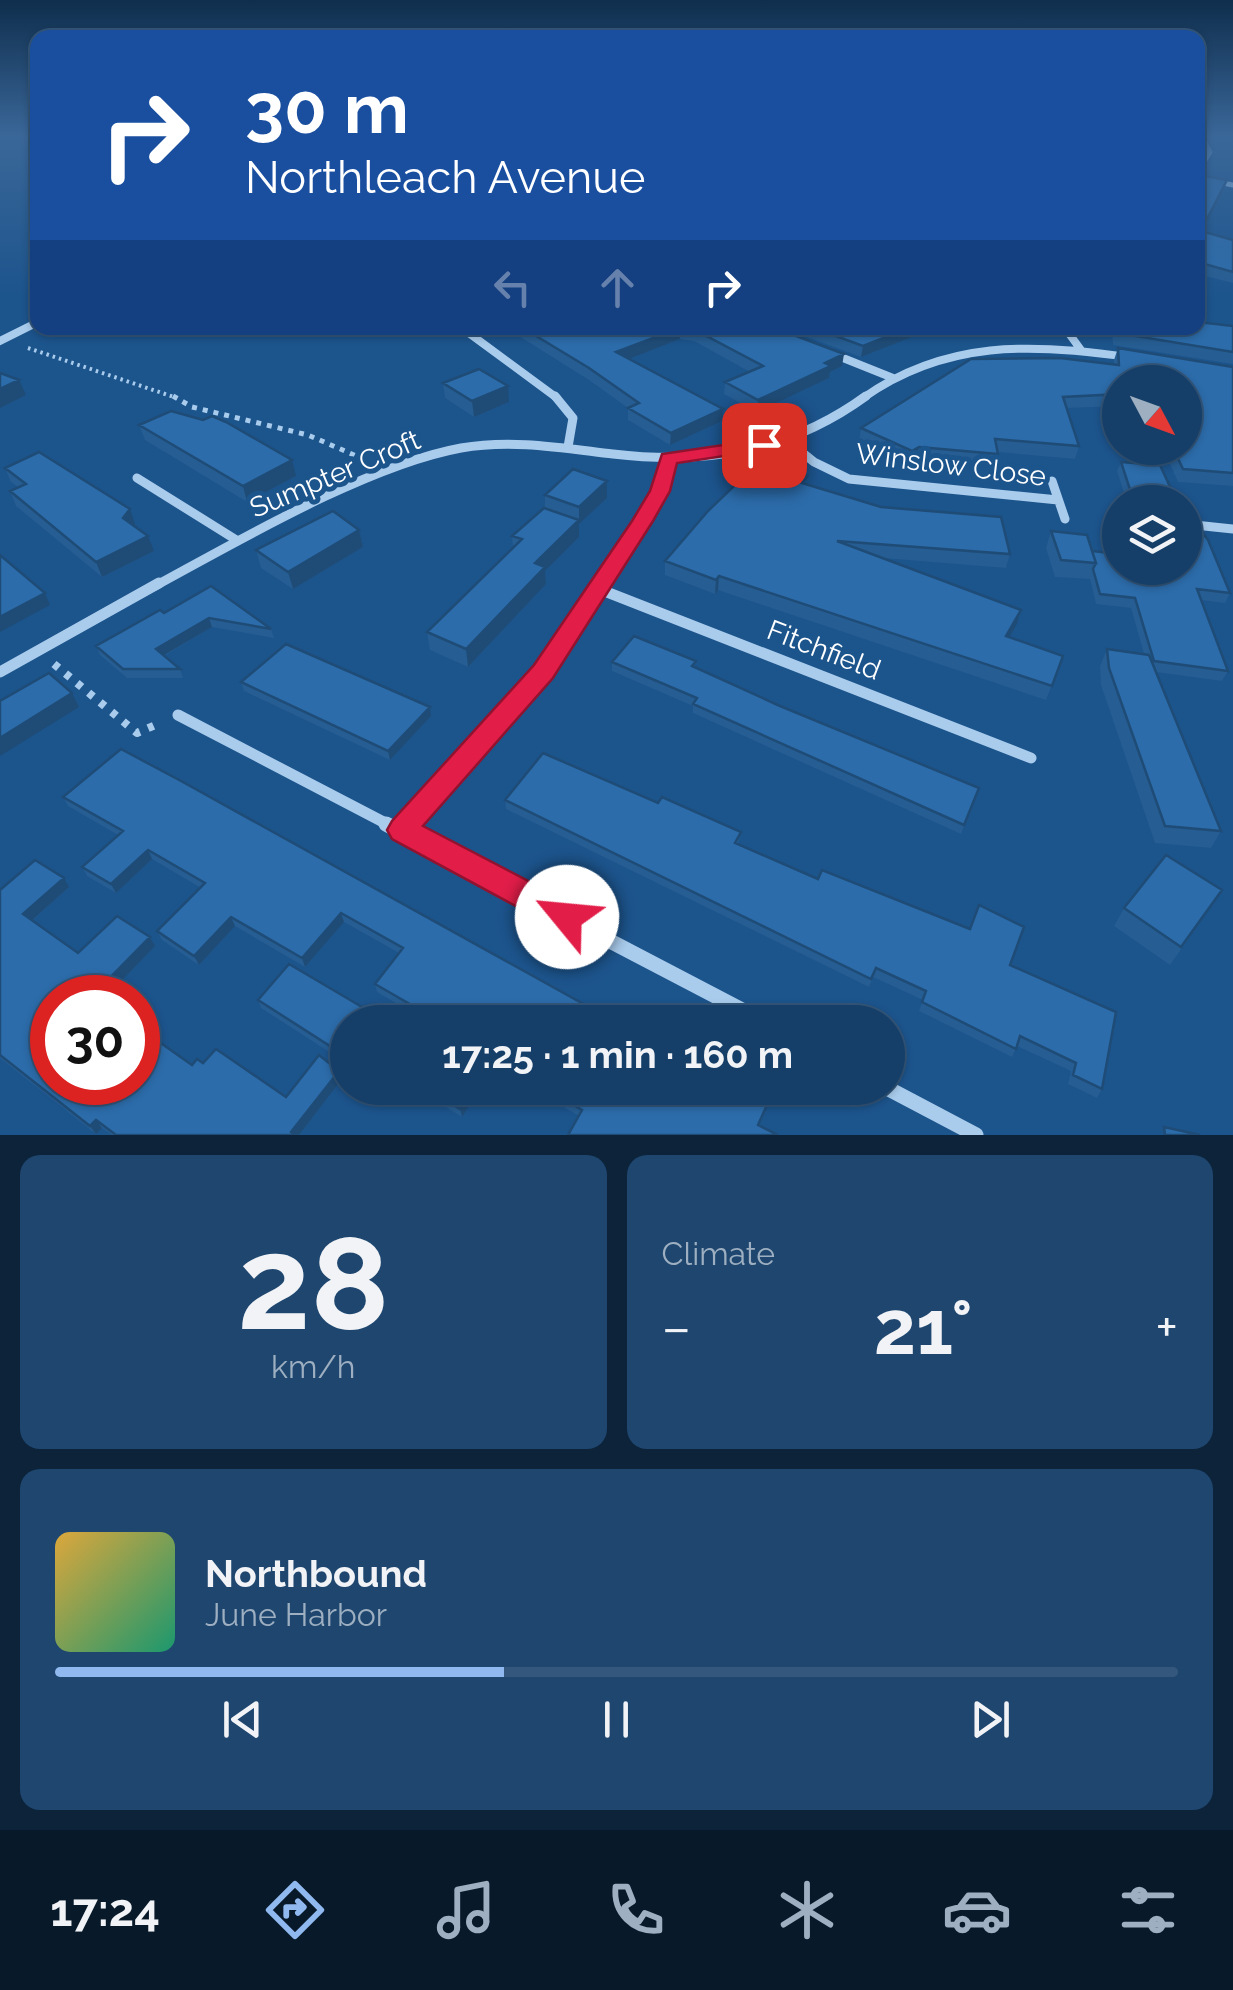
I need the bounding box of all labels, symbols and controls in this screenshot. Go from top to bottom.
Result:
text: 30 m [245,67,409,149]
icon: right [80,70,210,200]
text: Northleach Avenue [245,151,645,204]
icon: left [485,260,540,315]
icon: ahead [590,260,645,315]
icon: right [695,260,750,315]
north arrow [1102,365,1202,465]
map controls [1102,365,1202,585]
pin [722,403,807,488]
icon: arrive [737,418,792,473]
street label: Sumpter Croft [245,423,426,525]
street label: Winslow Close [854,437,1048,493]
button: layers [1102,485,1202,585]
street label: Fitchfield [763,613,885,687]
position arrow [515,865,619,969]
speed limit sign: 30 [30,975,160,1105]
text: 17:25 · 1 min · 160 m [442,1032,793,1077]
text: 28 [237,1207,389,1359]
text: Climate [662,1235,775,1272]
text: 21° [874,1283,973,1372]
text: − [662,1295,691,1360]
text: + [1155,1295,1178,1360]
text: km/h [271,1348,355,1385]
text: Northbound [205,1551,427,1596]
text: June Harbor [205,1596,387,1633]
icon: previous [215,1692,270,1747]
icon: pause [589,1692,644,1747]
icon: next [963,1692,1018,1747]
icon: directions [260,1875,330,1945]
icon: music [431,1875,501,1945]
icon: phone [601,1875,671,1945]
icon: climate [772,1875,842,1945]
icon: car [942,1875,1012,1945]
icon: filters [1113,1875,1183,1945]
text: 17:24 [50,1884,160,1937]

